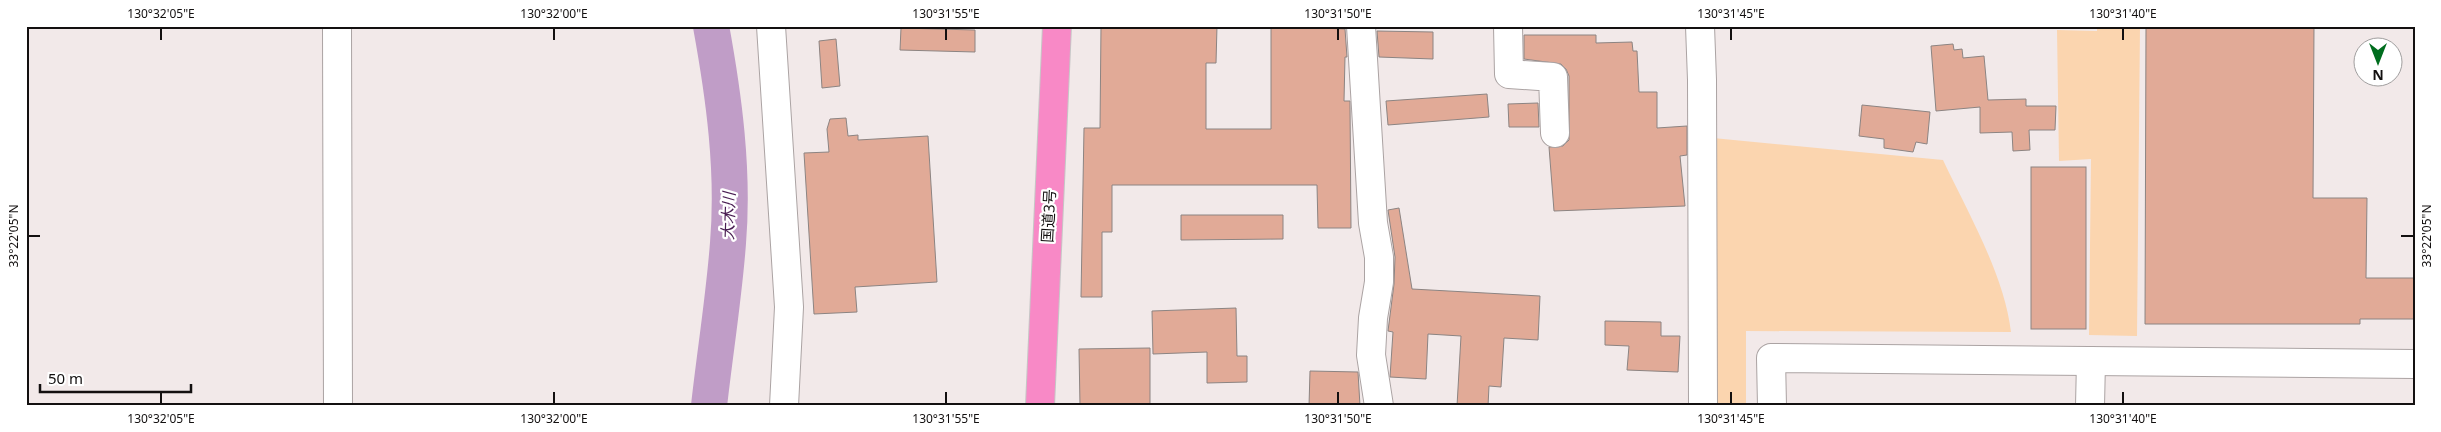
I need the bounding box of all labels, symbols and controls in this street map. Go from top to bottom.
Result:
text: 130°32'05"E [127,5,195,22]
text: 130°32'00"E [520,5,588,22]
text: 130°31'55"E [912,5,980,22]
text: 130°31'50"E [1304,5,1372,22]
text: 130°31'45"E [1697,5,1765,22]
text: 130°31'40"E [2089,5,2157,22]
north arrow [2354,38,2404,88]
text: N [2372,66,2384,85]
street label: 国道3号 [1037,189,1059,243]
water label: 大木川 [716,190,740,240]
text: 33°22'05"N [5,204,22,268]
text: 33°22'05"N [2418,204,2435,268]
scale bar [40,362,191,394]
text: 50 m [48,368,83,388]
text: 130°32'05"E [127,410,195,427]
text: 130°32'00"E [520,410,588,427]
text: 130°31'55"E [912,410,980,427]
text: 130°31'50"E [1304,410,1372,427]
text: 130°31'45"E [1697,410,1765,427]
text: 130°31'40"E [2089,410,2157,427]

